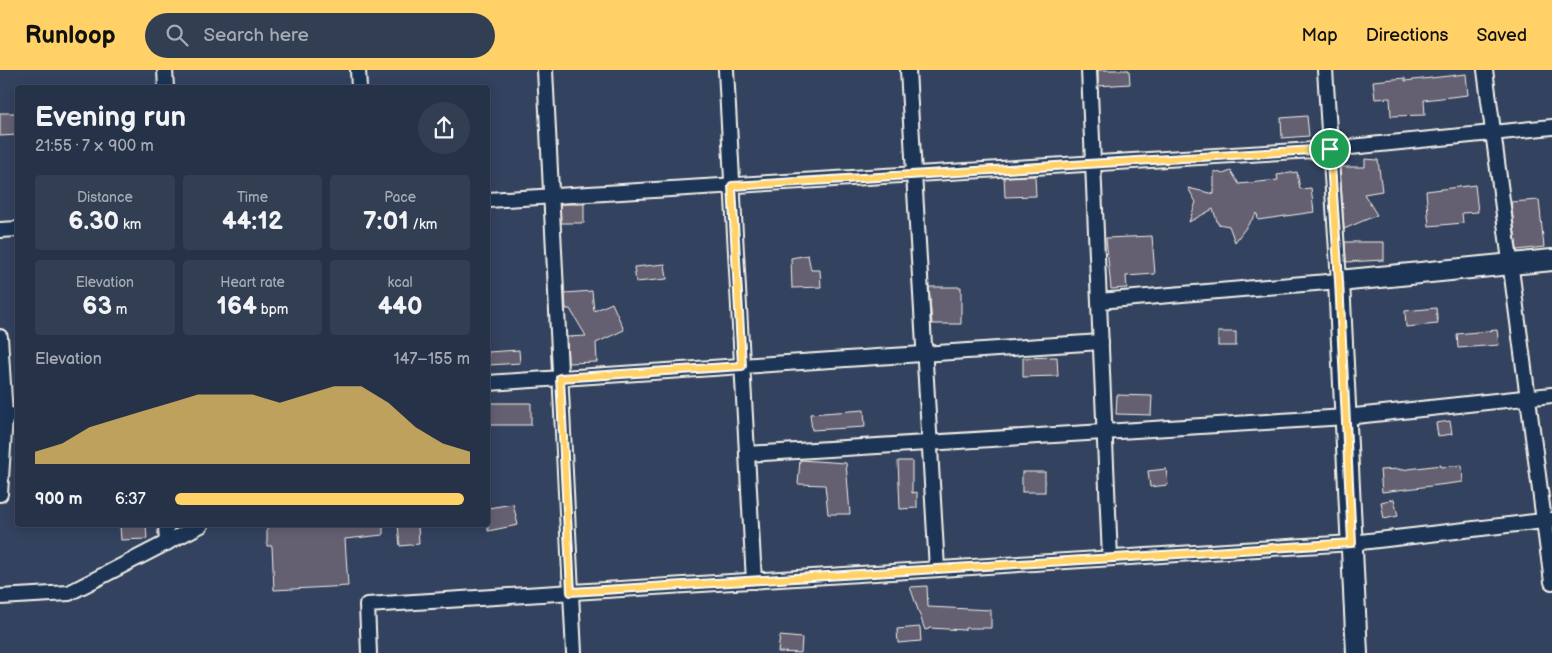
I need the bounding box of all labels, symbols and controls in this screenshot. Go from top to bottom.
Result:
search box [145,13,495,58]
text: Runloop [25,21,115,50]
icon: search [163,21,191,49]
text: Search here [203,24,309,47]
text: Map [1302,25,1338,46]
text: Directions [1366,25,1448,46]
text: Saved [1476,25,1527,46]
text: Evening run [35,101,186,134]
button: share [418,102,470,154]
pin [1309,128,1351,170]
icon: arrive [1316,135,1344,163]
text: 21:55 · 7 × 900 m [35,137,154,156]
text: Distance [77,189,133,206]
text: Time [237,189,268,206]
text: Pace [384,189,416,206]
text: 6.30 [68,206,119,237]
text: 44:12 [222,206,283,237]
text: 7:01 [363,206,409,237]
text: km [119,216,141,233]
text: /km [409,216,437,233]
text: Elevation [76,274,134,291]
text: Heart rate [220,274,285,291]
text: kcal [388,274,413,291]
text: 63 [82,291,112,322]
text: 164 [217,291,257,322]
text: 440 [378,291,423,322]
text: m [112,301,127,318]
text: bpm [257,301,288,318]
text: Elevation [35,350,102,369]
text: 147–155 m [394,350,470,369]
text: 900 m [35,490,82,509]
text: 6:37 [115,490,146,509]

